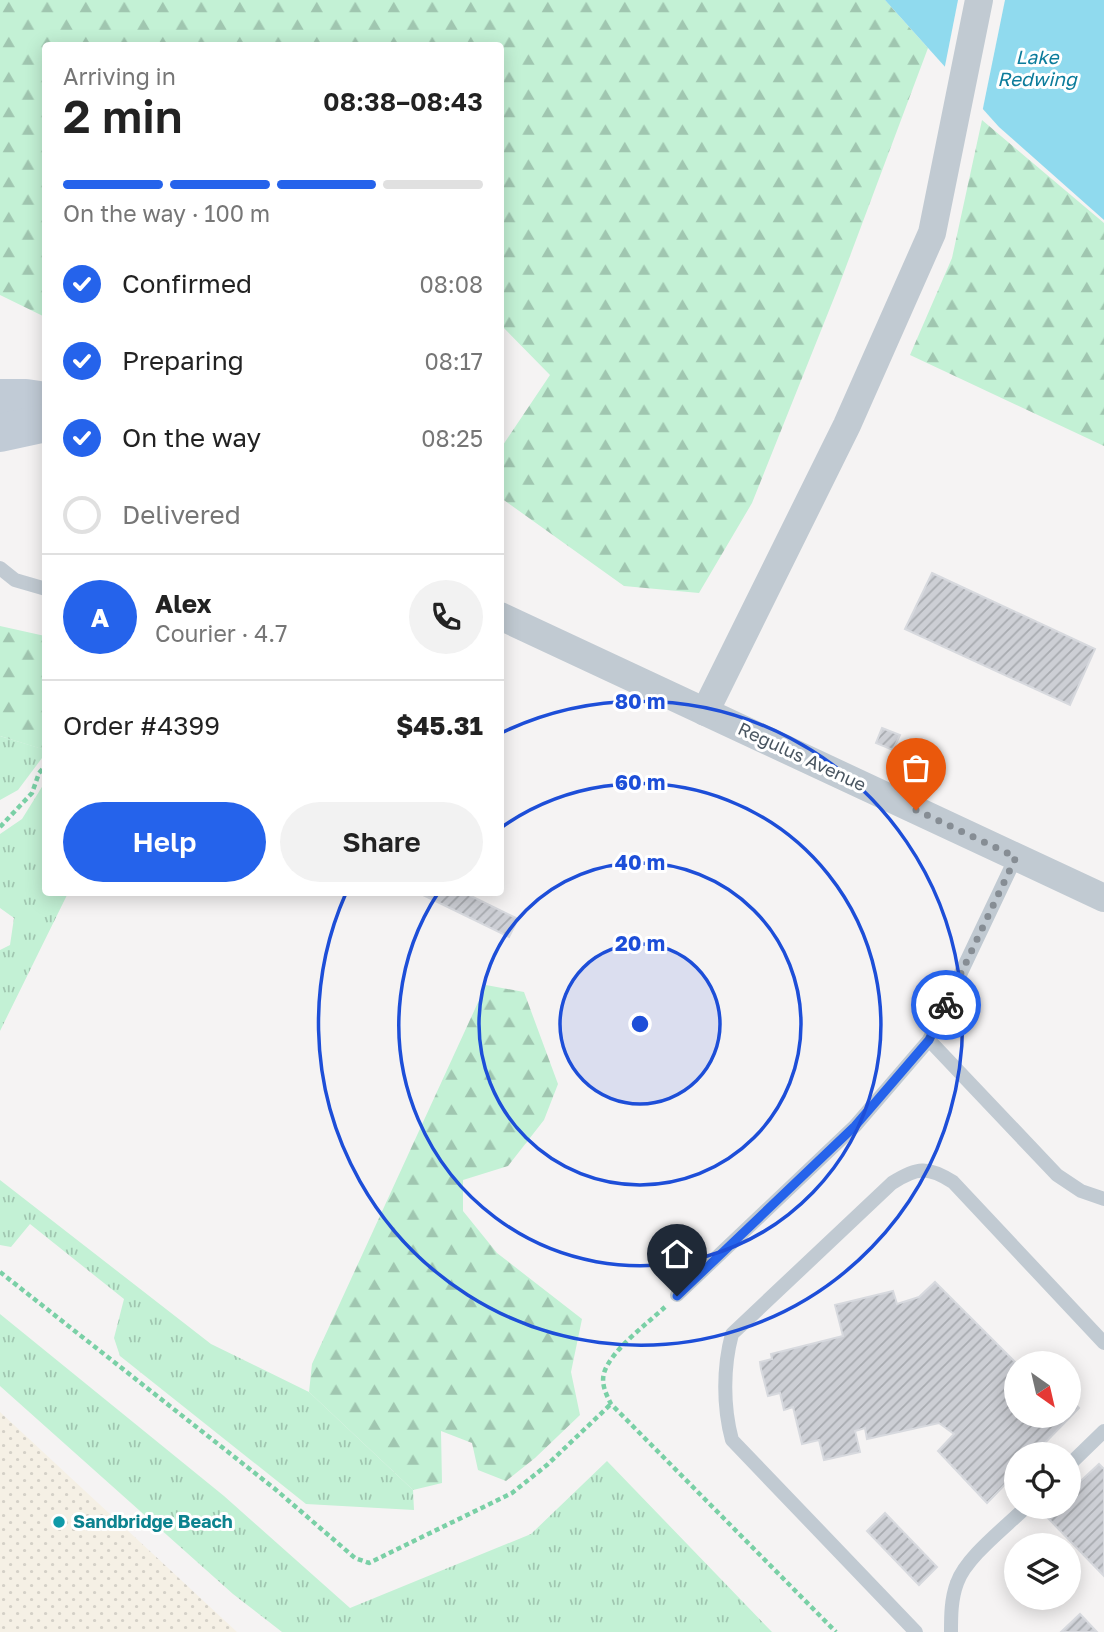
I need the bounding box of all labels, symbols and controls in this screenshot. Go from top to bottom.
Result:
water label: Lake Redwing [997,45,1078,90]
text: Arriving in [63,62,176,90]
text: 08:38–08:43 [323,86,483,117]
text: 2 min [63,88,183,143]
text: On the way · 100 m [63,199,270,227]
icon: check [63,265,101,303]
text: Confirmed [122,268,252,299]
text: 08:08 [420,270,483,298]
icon: check [63,342,101,380]
text: Preparing [122,345,244,376]
text: 08:17 [424,347,483,375]
icon: check [63,419,101,457]
text: On the way [122,422,261,453]
text: 08:25 [421,424,483,452]
text: Delivered [122,499,241,530]
button: phone [409,580,483,654]
text: Alex [155,588,212,619]
text: A [91,602,109,633]
text: Courier · 4.7 [155,619,287,647]
text: 80 m [615,688,665,714]
text: Order #4399 [63,710,220,741]
text: $45.31 [396,710,483,741]
street label: Regulus Avenue [735,717,870,795]
pin [886,738,946,810]
icon: bag [897,749,935,787]
text: 60 m [615,769,665,795]
button: Help [63,802,266,882]
button: Share [280,802,483,882]
text: 40 m [615,849,665,875]
text: 20 m [615,930,665,956]
courier [911,970,981,1040]
icon: bike [927,986,965,1024]
centre of rings [628,1012,652,1036]
pin [647,1224,707,1296]
icon: home [658,1235,696,1273]
north arrow [1004,1351,1082,1428]
map controls [1004,1351,1081,1610]
button: locate [1004,1442,1081,1519]
place label: Sandbridge Beach [73,1510,233,1532]
marker: Sandbridge Beach [51,1514,67,1530]
button: layers [1004,1533,1081,1610]

